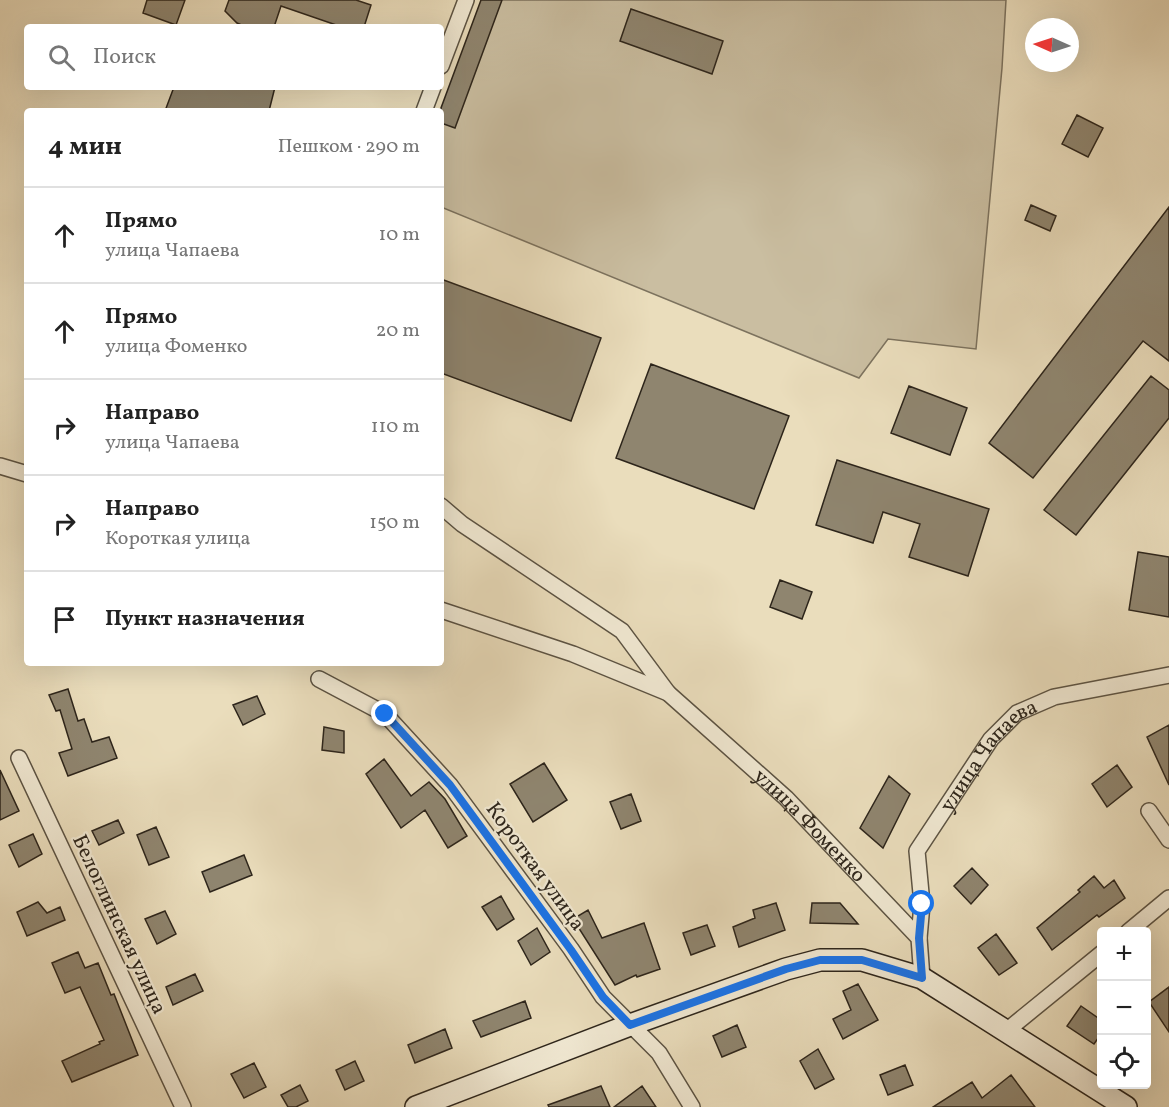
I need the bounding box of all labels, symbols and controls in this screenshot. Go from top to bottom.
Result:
north arrow [1025,18,1079,72]
search box [24,24,444,90]
icon: search [45,41,78,74]
text: Поиск [93,42,156,73]
text: 4 мин [48,129,122,165]
text: Пешком · 290 m [278,133,420,161]
text: Прямо [105,206,177,237]
icon: ahead [48,219,81,252]
text: 10 m [379,221,420,249]
text: улица Чапаева [105,237,240,265]
text: Прямо [105,302,177,333]
icon: ahead [48,315,81,348]
text: 20 m [376,317,420,345]
text: улица Фоменко [105,333,247,361]
text: Направо [105,398,199,429]
icon: right [48,411,81,444]
text: 110 m [371,413,420,441]
text: улица Чапаева [105,429,240,457]
text: Направо [105,494,199,525]
icon: right [48,507,81,540]
text: 150 m [369,509,420,537]
text: Короткая улица [105,525,251,553]
icon: arrive [48,603,81,636]
text: Пункт назначения [105,604,305,635]
street label: улица Чапаева [934,693,1042,818]
route end [371,700,397,726]
street label: улица Фоменко [746,763,872,890]
street label: Короткая улица [478,797,591,937]
street label: Белоглинская улица [64,830,173,1019]
route start [908,890,934,916]
map controls [1097,927,1151,1089]
button: + [1097,927,1151,981]
button: − [1097,981,1151,1035]
button: locate [1097,1035,1151,1089]

